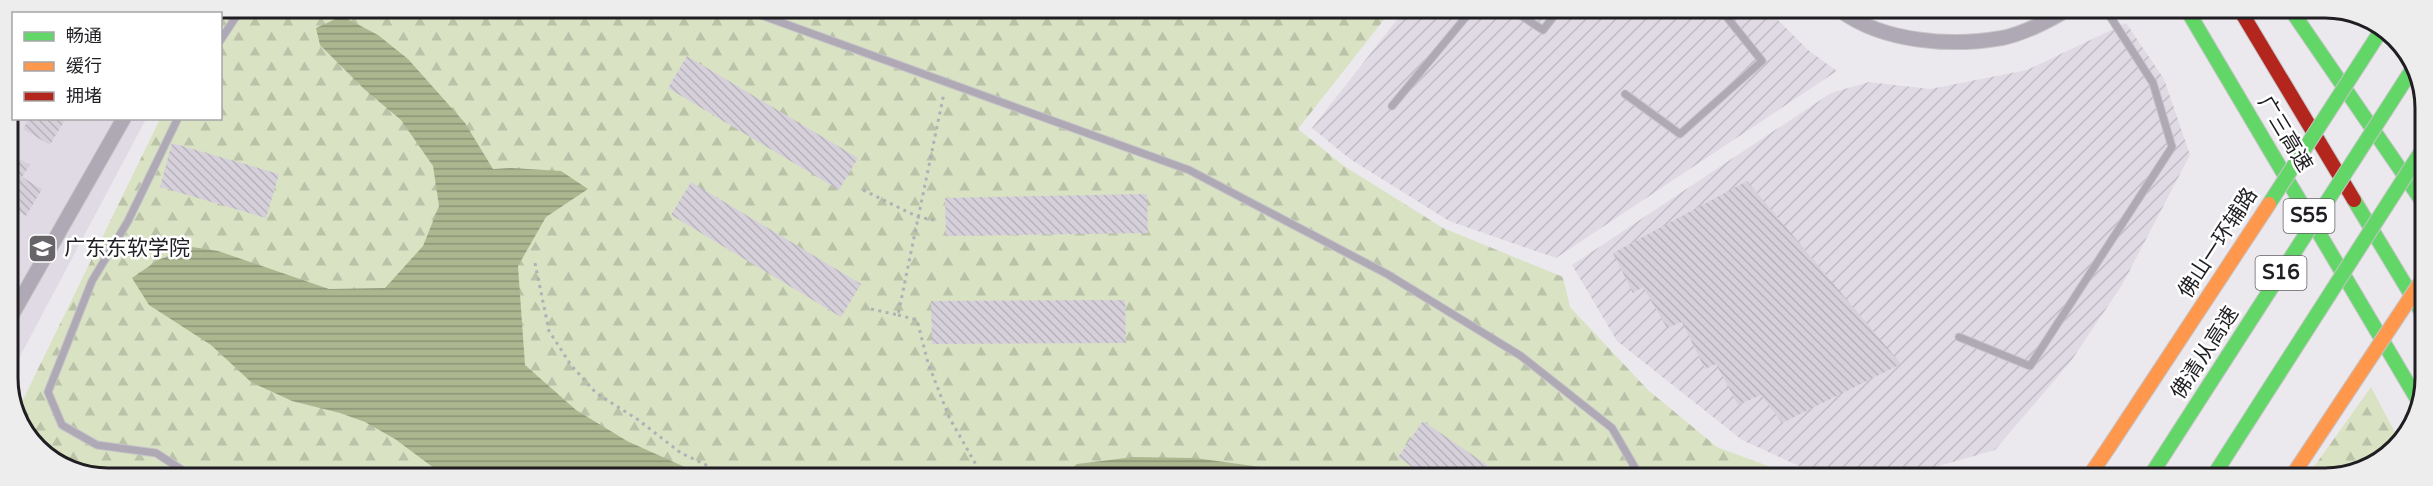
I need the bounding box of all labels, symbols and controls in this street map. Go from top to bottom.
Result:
legend [12,12,222,120]
text: 畅通 [66,25,102,47]
text: 缓行 [66,55,102,77]
text: 拥堵 [66,85,102,107]
street label: 广三高速 [2253,92,2317,176]
street label: 佛山一环辅路 [2173,183,2263,303]
road number: S55 [2284,199,2334,233]
school or university icon: 广东东软学院 [27,232,59,264]
place label: 广东东软学院 [64,236,190,261]
road number: S16 [2256,256,2306,290]
street label: 佛清从高速 [2166,302,2244,404]

